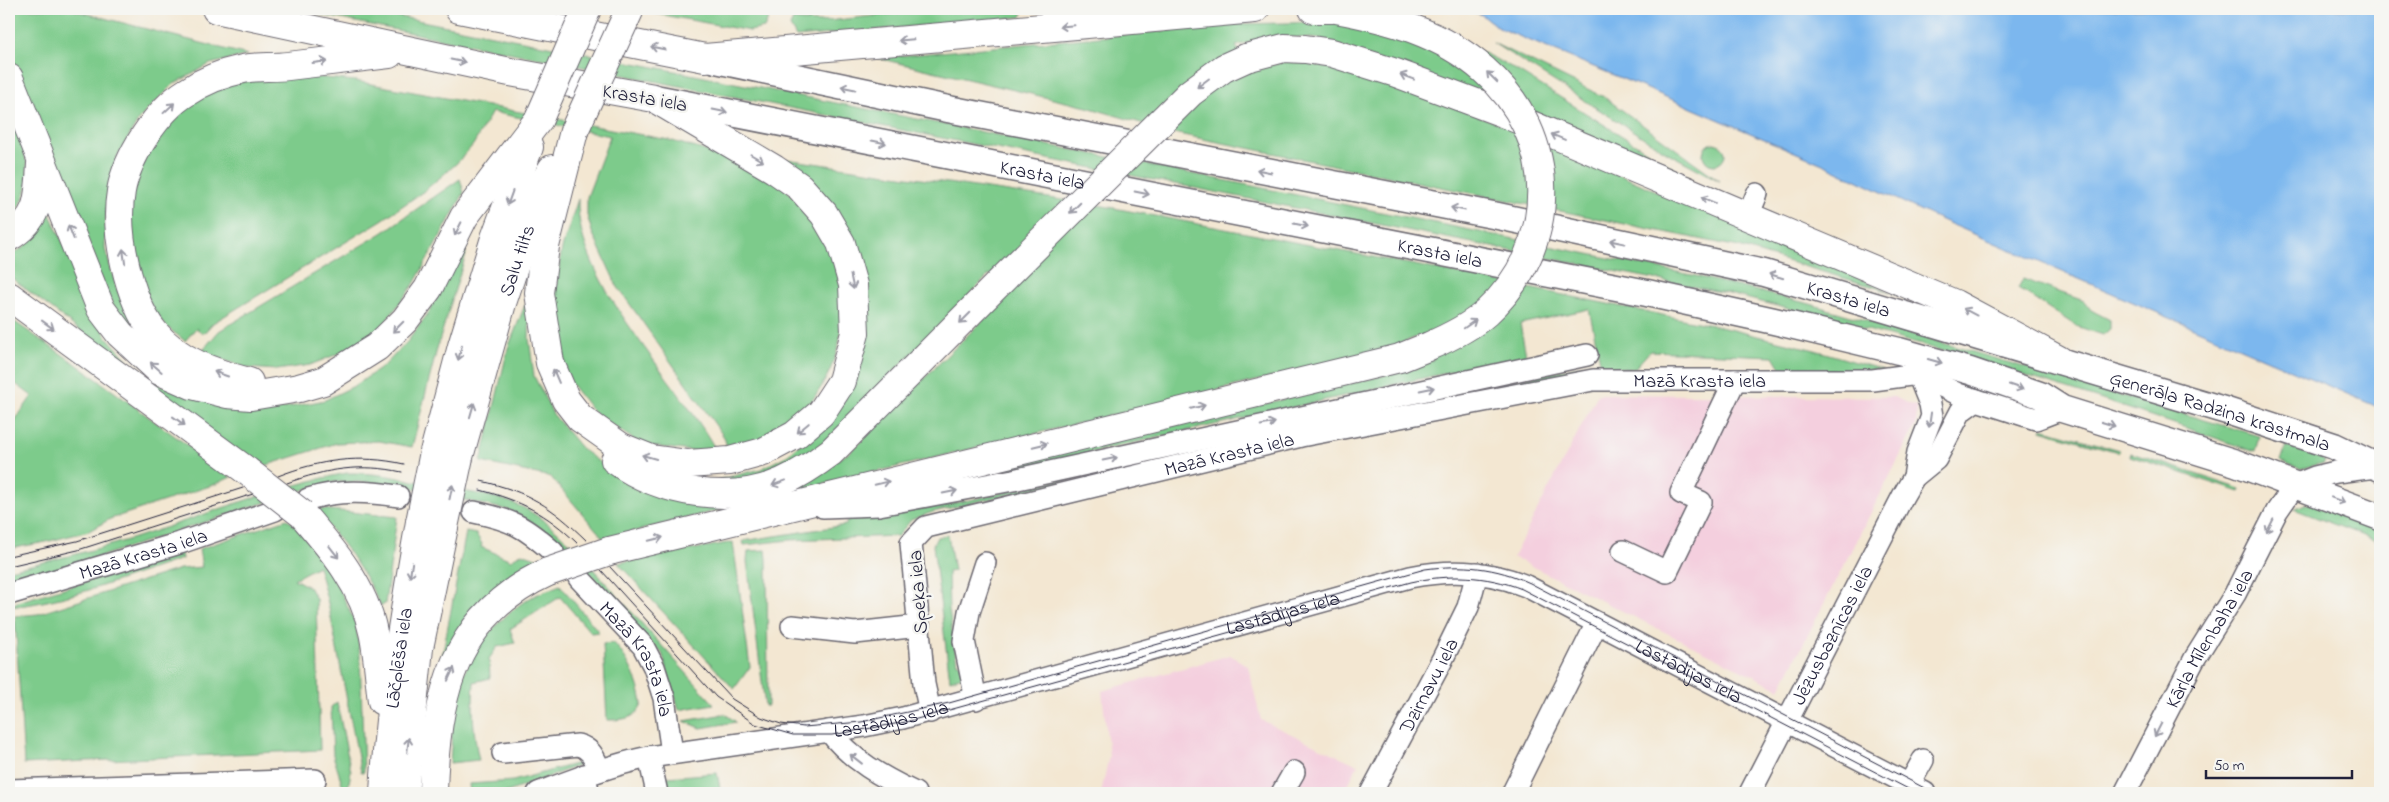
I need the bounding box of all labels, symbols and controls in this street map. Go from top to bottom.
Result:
one-way arrow [1060,21,1076,30]
one-way arrow [898,35,914,45]
one-way arrow [650,43,666,53]
one-way arrow [312,57,328,67]
one-way arrow [449,57,465,66]
one-way arrow [1486,71,1498,84]
one-way arrow [1400,72,1415,81]
one-way arrow [1197,77,1210,88]
street label: Krasta iela [600,78,689,121]
one-way arrow [841,83,857,92]
one-way arrow [162,102,175,114]
one-way arrow [711,107,727,116]
one-way arrow [1551,131,1566,140]
one-way arrow [871,138,887,147]
one-way arrow [749,154,763,164]
street label: Krasta iela [997,154,1087,199]
one-way arrow [1257,165,1273,175]
one-way arrow [1133,189,1149,198]
one-way arrow [505,190,514,205]
one-way arrow [1701,194,1716,204]
one-way arrow [1068,202,1081,214]
one-way arrow [1451,203,1467,213]
one-way arrow [1293,220,1309,230]
one-way arrow [453,221,462,236]
street label: Salu tilts [493,221,544,301]
one-way arrow [65,225,75,240]
street label: Krasta iela [1394,232,1485,277]
one-way arrow [1610,236,1626,246]
one-way arrow [119,248,129,264]
one-way arrow [1768,271,1784,281]
one-way arrow [848,274,857,290]
street label: Krasta iela [1803,274,1894,327]
one-way arrow [1963,307,1978,316]
one-way arrow [958,312,971,324]
one-way arrow [41,319,54,330]
one-way arrow [1463,319,1477,329]
one-way arrow [391,321,404,333]
one-way arrow [455,344,464,360]
one-way arrow [1926,357,1942,367]
one-way arrow [149,361,162,372]
street label: Ģenerāļa Radziņa krastmala [2106,365,2334,461]
one-way arrow [213,368,229,378]
street label: Mazā Krasta iela [1633,368,1766,397]
one-way arrow [550,369,560,384]
one-way arrow [2008,383,2023,392]
one-way arrow [1419,384,1435,393]
one-way arrow [468,402,477,418]
one-way arrow [1189,402,1205,411]
one-way arrow [1924,411,1934,427]
one-way arrow [172,416,186,426]
one-way arrow [1260,419,1276,428]
one-way arrow [2100,419,2116,429]
one-way arrow [796,422,809,434]
street label: Mazā Krasta iela [1162,426,1298,486]
one-way arrow [1031,440,1047,449]
one-way arrow [641,452,657,462]
one-way arrow [1101,453,1117,463]
one-way arrow [873,478,889,487]
one-way arrow [772,479,787,488]
one-way arrow [447,484,457,500]
one-way arrow [942,486,958,496]
one-way arrow [2330,496,2345,505]
one-way arrow [2265,518,2274,533]
street label: Mazā Krasta iela [76,523,212,589]
one-way arrow [647,533,663,543]
one-way arrow [328,545,339,558]
street label: Speķa iela [902,549,937,635]
street label: Jēzusbaznīcas iela [1786,561,1882,711]
one-way arrow [406,562,416,578]
street label: Kārļa Mīlenbaha iela [2159,565,2262,714]
street label: Lastādijas iela [1223,585,1344,644]
street label: Mazā Krasta iela [591,596,679,719]
street label: Lāčplēša iela [379,606,422,710]
street label: Lastādijas iela [1629,633,1747,713]
street label: Dzirnavu iela [1393,634,1468,740]
one-way arrow [447,667,457,682]
street label: Lastādijas iela [832,694,952,747]
one-way arrow [2153,722,2162,737]
one-way arrow [403,737,413,753]
scale bar [2206,747,2353,779]
one-way arrow [850,753,863,764]
text: 50 m [2214,755,2245,777]

